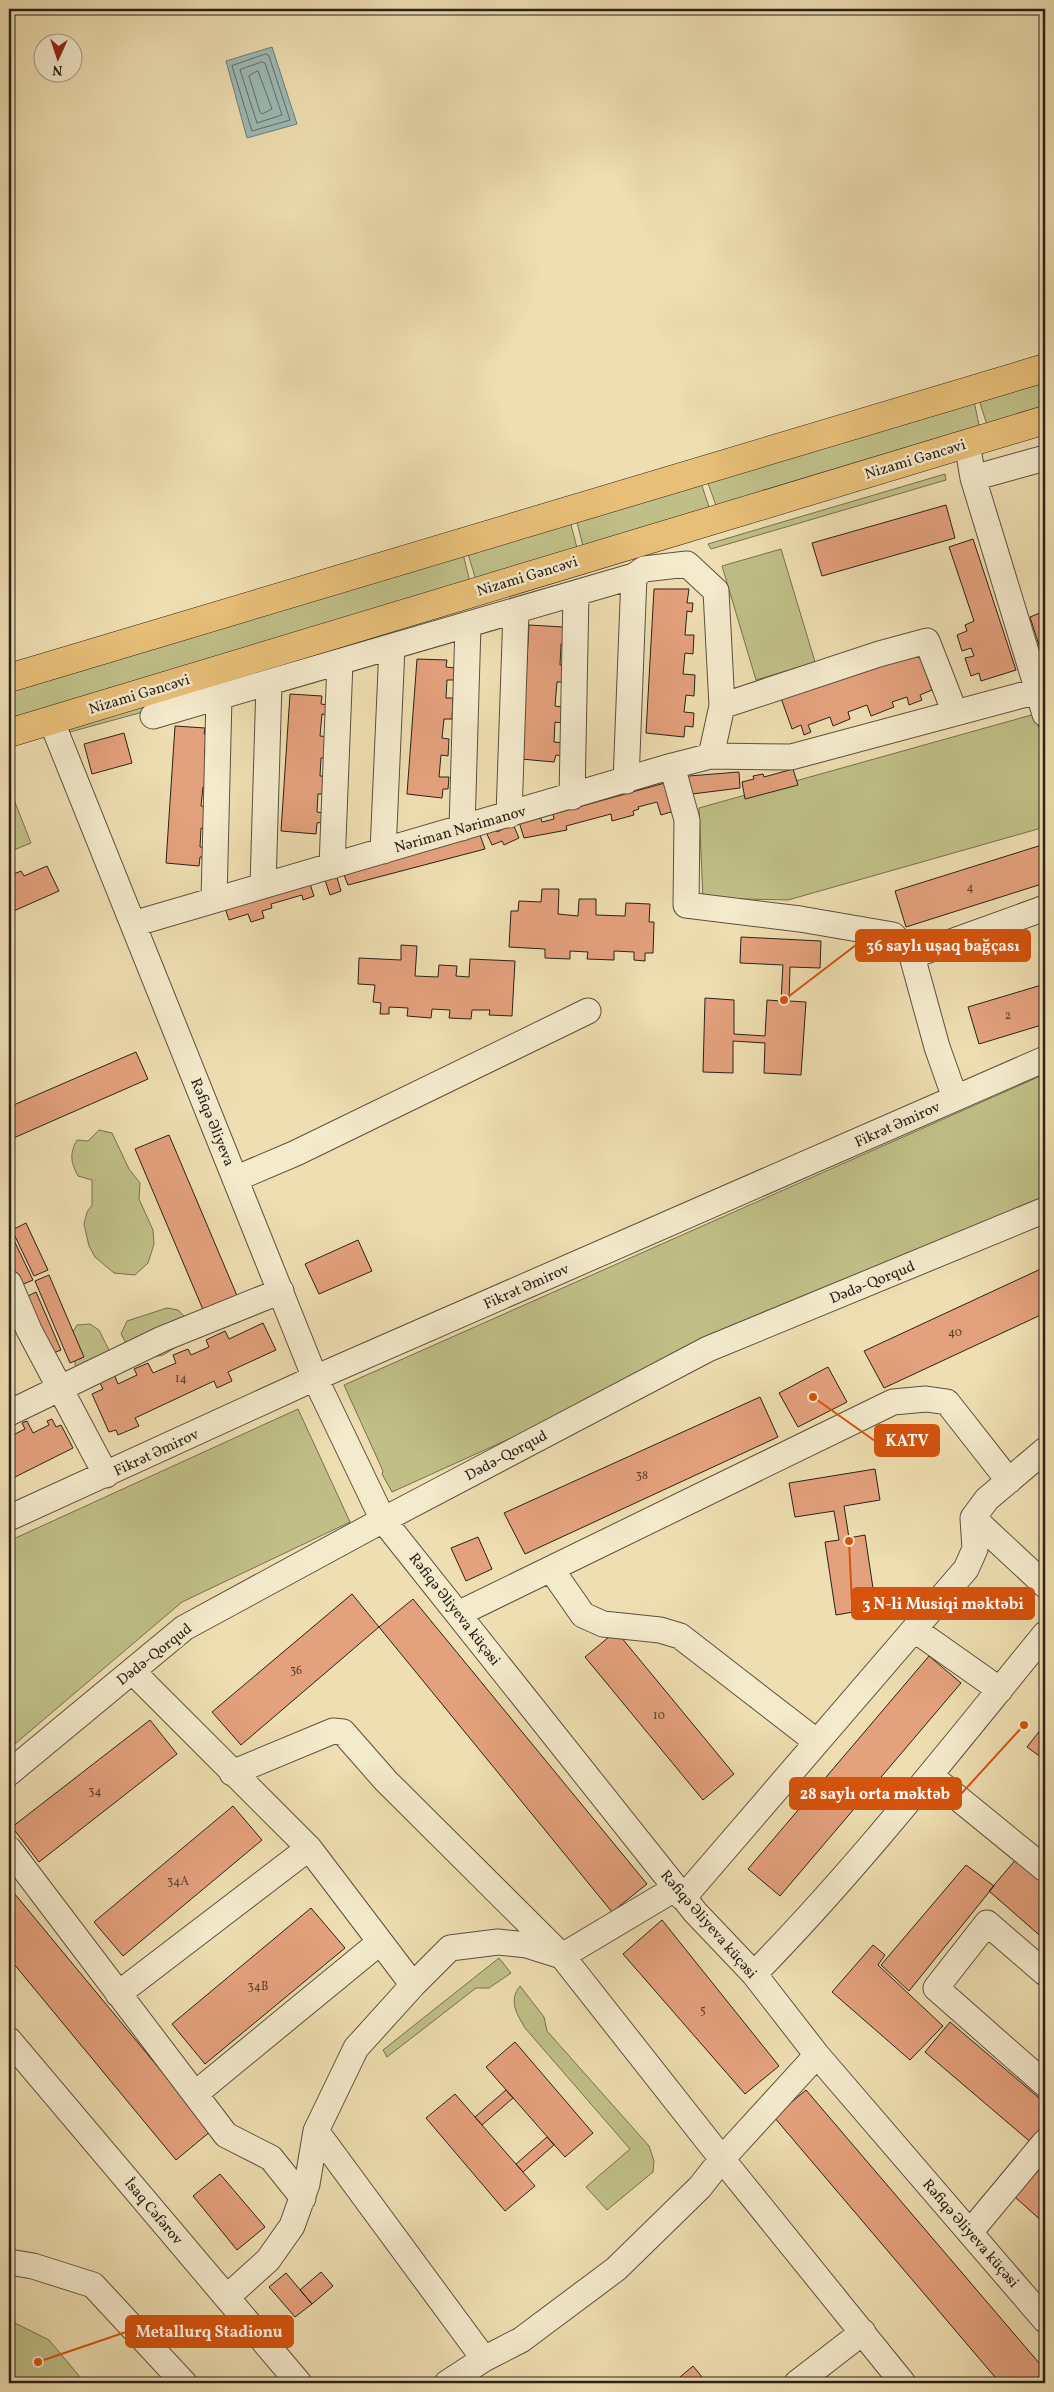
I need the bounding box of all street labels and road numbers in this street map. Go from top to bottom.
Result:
street label: Nizami Gəncəvi [862,435,969,486]
street label: Nizami Gəncəvi [474,552,581,603]
street label: Nizami Gəncəvi [86,670,193,721]
street label: Nəriman Nərimanov [392,802,529,859]
street label: Rəfiqə Əliyeva [184,1075,239,1170]
street label: Fikrət Əmirov [851,1097,944,1154]
street label: Dədə-Qorqud [827,1257,918,1310]
street label: Fikrət Əmirov [480,1259,573,1316]
street label: Fikrət Əmirov [111,1424,203,1482]
street label: Dədə-Qorqud [462,1426,552,1487]
street label: Rəfiqə Əliyeva küçəsi [403,1549,505,1671]
street label: Dədə-Qorqud [113,1619,197,1691]
street label: Rəfiqə Əliyeva küçəsi [655,1866,761,1984]
street label: İsaq Cəfərov [119,2174,187,2250]
street label: Rəfiqə Əliyeva küçəsi [917,2175,1023,2293]

